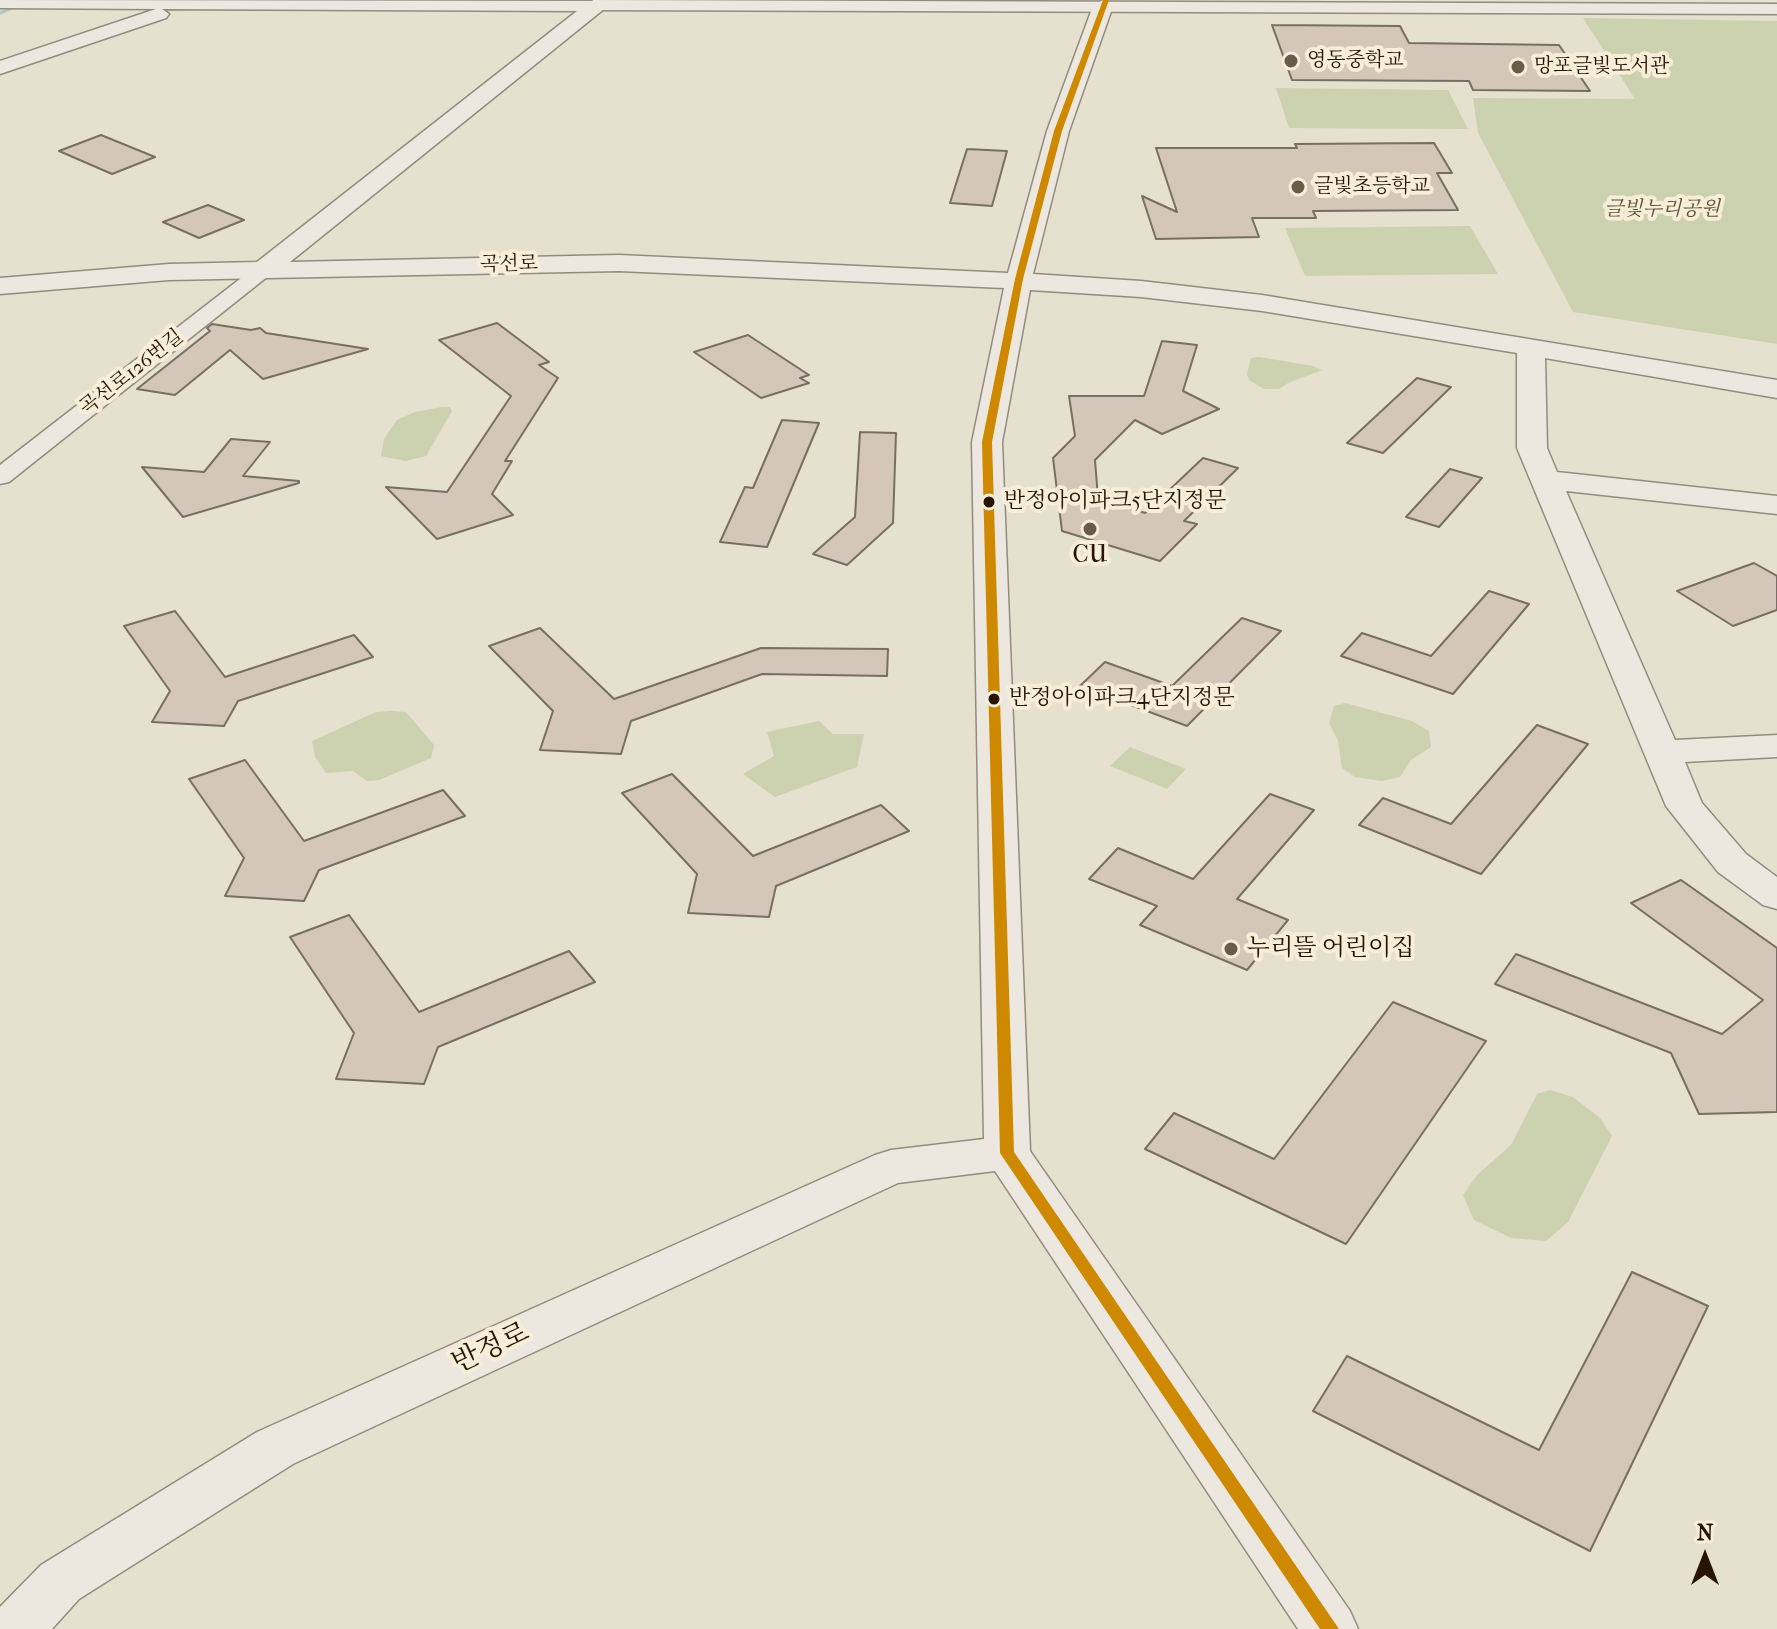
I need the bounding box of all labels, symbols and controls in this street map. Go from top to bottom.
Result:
place label: 영동중학교 [1307,49,1404,73]
marker: 영동중학교 [1282,52,1300,70]
place label: 망포글빛도서관 [1534,55,1669,79]
marker: 망포글빛도서관 [1509,58,1527,76]
place label: 글빛초등학교 [1314,175,1430,199]
marker: 글빛초등학교 [1289,178,1307,196]
park label: 글빛누리공원 [1604,198,1720,222]
street label: 곡선로 [480,252,538,278]
street label: 곡선로126번길 [75,325,189,421]
place label: 반정아이파크5단지정문 [1004,489,1226,515]
marker: 반정아이파크5단지정문 [981,494,997,510]
marker: CU [1081,520,1099,538]
place label: CU [1073,542,1107,570]
place label: 반정아이파크4단지정문 [1009,686,1235,712]
marker: 반정아이파크4단지정문 [986,691,1002,707]
place label: 누리뜰 어린이집 [1247,935,1414,963]
marker: 누리뜰 어린이집 [1222,940,1240,958]
street label: 반정로 [447,1317,535,1381]
north arrow [1665,1517,1745,1597]
text: N [1697,1520,1713,1546]

